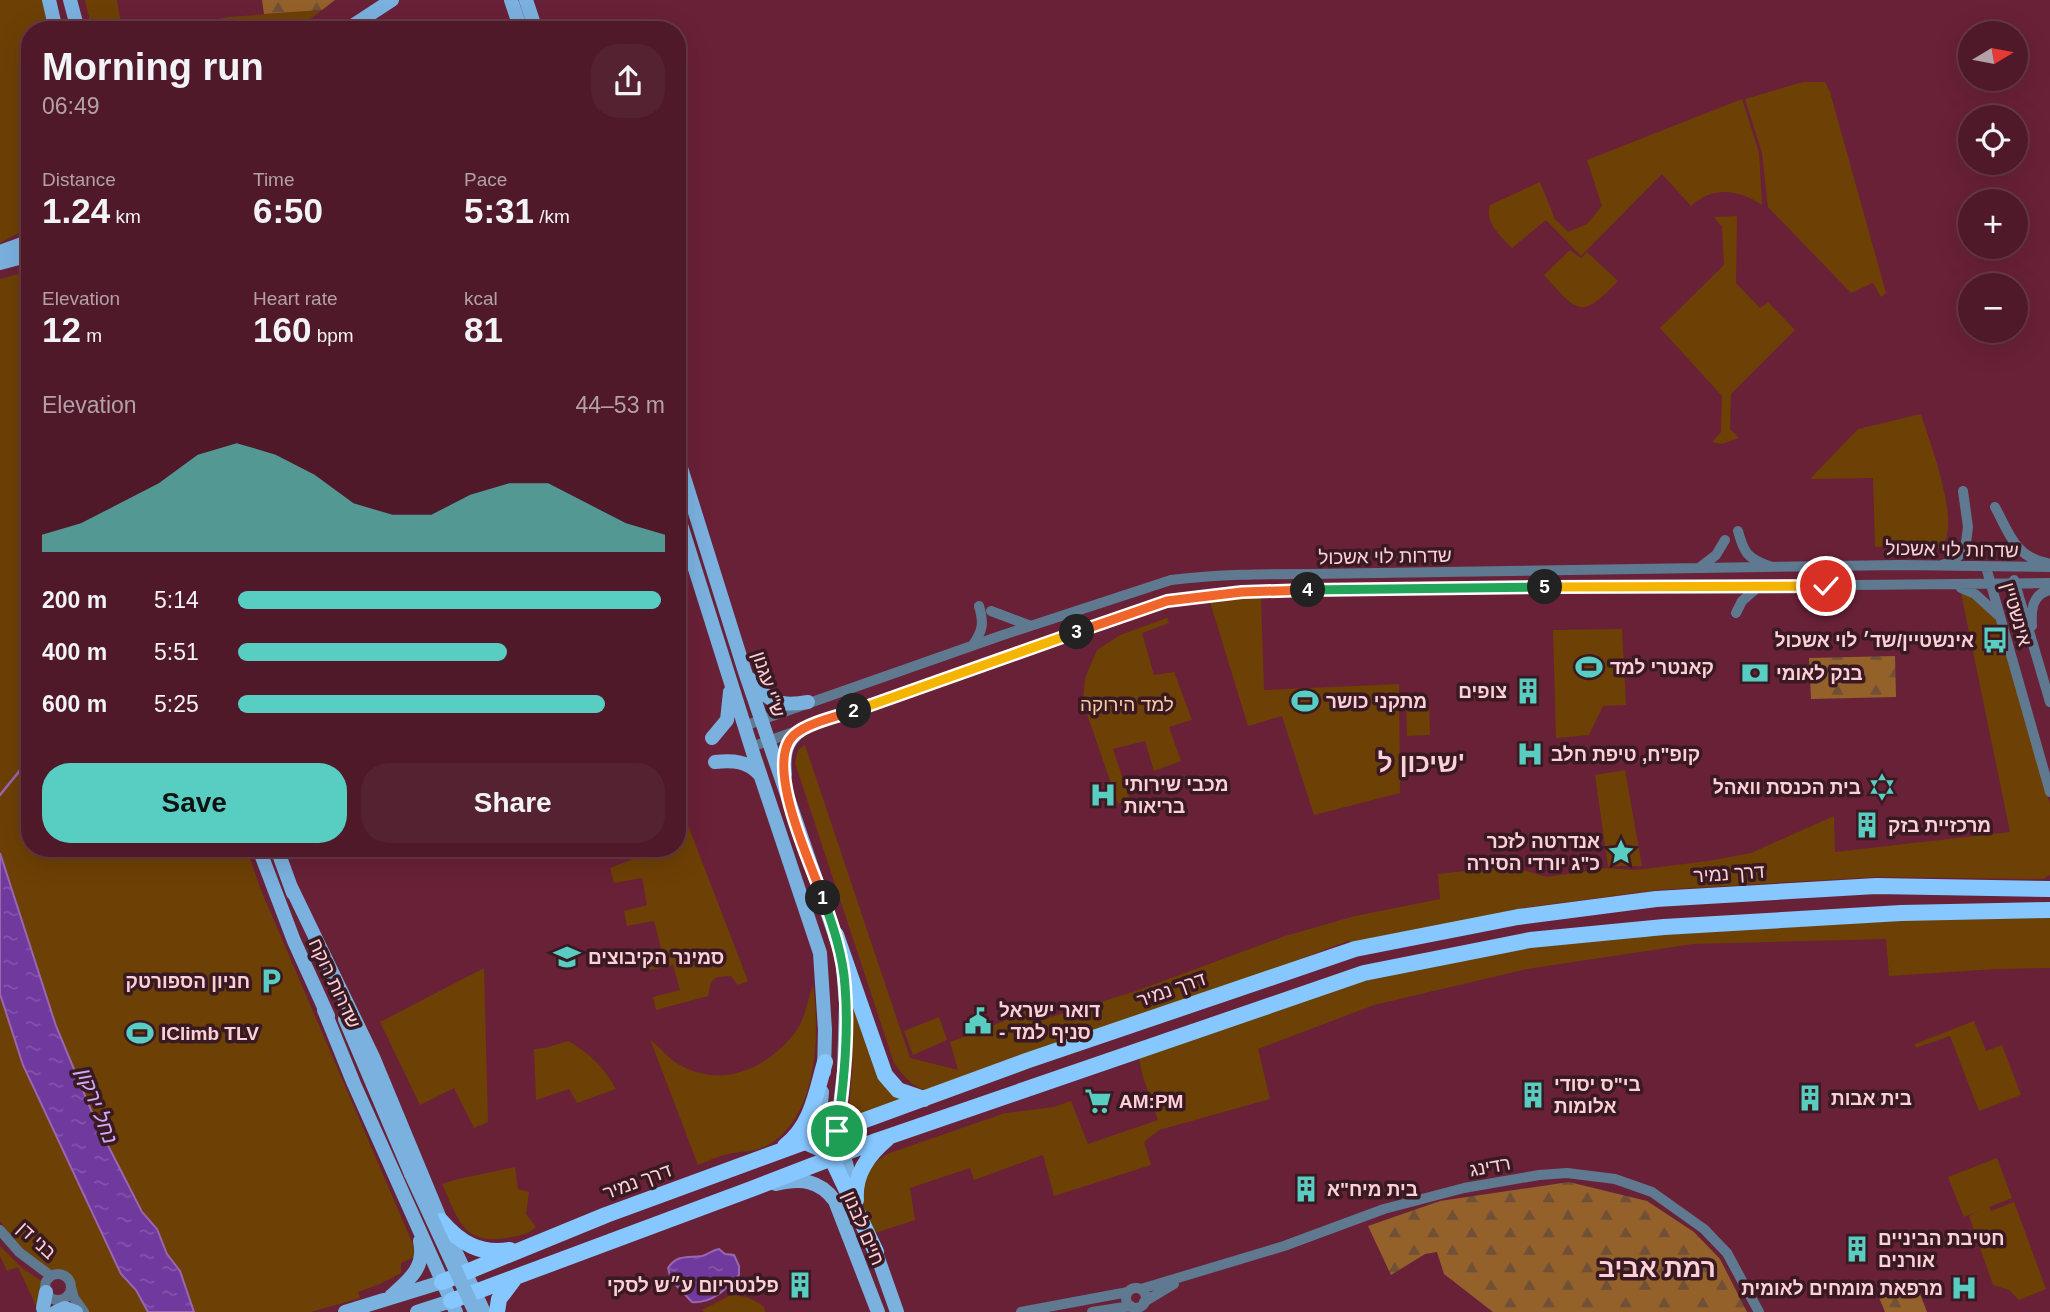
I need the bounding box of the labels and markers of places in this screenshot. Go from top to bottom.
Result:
pin [1796,556,1856,616]
pin: 5 [1528,570,1562,604]
pin: 4 [1290,572,1326,608]
pin: 3 [1060,614,1094,650]
bus stop icon: אינשטיין/שד׳ לוי אשכול [1980,625,2010,655]
place label: אינשטיין/שד׳ לוי אשכול [1775,630,1974,651]
sports icon: קאנטרי למד [1574,652,1604,682]
place label: קאנטרי למד [1610,657,1714,678]
bank icon: בנק לאומי [1740,658,1770,688]
place label: בנק לאומי [1776,663,1863,684]
building icon: צופים [1513,676,1543,706]
place label: צופים [1458,681,1507,702]
sports icon: מתקני כושר [1290,686,1320,716]
place label: מתקני כושר [1326,691,1427,712]
pin: 2 [836,694,872,728]
hospital icon: קופ"ח, טיפת חלב [1515,739,1545,769]
place label: קופ"ח, טיפת חלב [1551,744,1700,765]
synagogue icon: בית הכנסת וואהל [1867,772,1897,802]
place label: מכבי שירותי בריאות [1124,774,1229,817]
place label: בית הכנסת וואהל [1713,777,1861,798]
hospital icon: מכבי שירותי בריאות [1088,780,1118,810]
building icon: מרכזיית בזק [1852,810,1882,840]
place label: מרכזיית בזק [1888,815,1991,836]
place label: אנדרטה לזכר כ"ג יורדי הסירה [1467,831,1600,874]
place icon: אנדרטה לזכר כ"ג יורדי הסירה [1606,837,1636,867]
pin: 1 [806,880,840,916]
school or university icon: סמינר הקיבוצים [552,942,582,972]
place label: סמינר הקיבוצים [588,947,724,968]
parking icon: חניון הספורטק [256,966,286,996]
place label: חניון הספורטק [126,971,250,992]
place label: דואר ישראל - סניף למד [999,1000,1100,1043]
public building icon: דואר ישראל - סניף למד [963,1006,993,1036]
sports icon: IClimb TLV [125,1018,155,1048]
place label: IClimb TLV [161,1023,259,1044]
place label: בי"ס יסודי אלומות [1554,1074,1641,1117]
building icon: בי"ס יסודי אלומות [1518,1080,1548,1110]
building icon: בית אבות [1795,1083,1825,1113]
supermarket icon: AM:PM [1083,1086,1113,1116]
place label: בית אבות [1831,1088,1912,1109]
place label: AM:PM [1119,1091,1183,1112]
pin [807,1101,867,1161]
building icon: בית מיח"א [1291,1174,1321,1204]
place label: בית מיח"א [1327,1179,1418,1200]
place label: חטיבת הביניים אורנים [1878,1228,2005,1271]
building icon: חטיבת הביניים אורנים [1842,1234,1872,1264]
building icon: פלנטריום ע״ש לסקי [785,1270,815,1300]
hospital icon: מרפאת מומחים לאומית [1949,1273,1979,1303]
place label: פלנטריום ע״ש לסקי [607,1275,779,1296]
place label: מרפאת מומחים לאומית [1741,1278,1943,1299]

